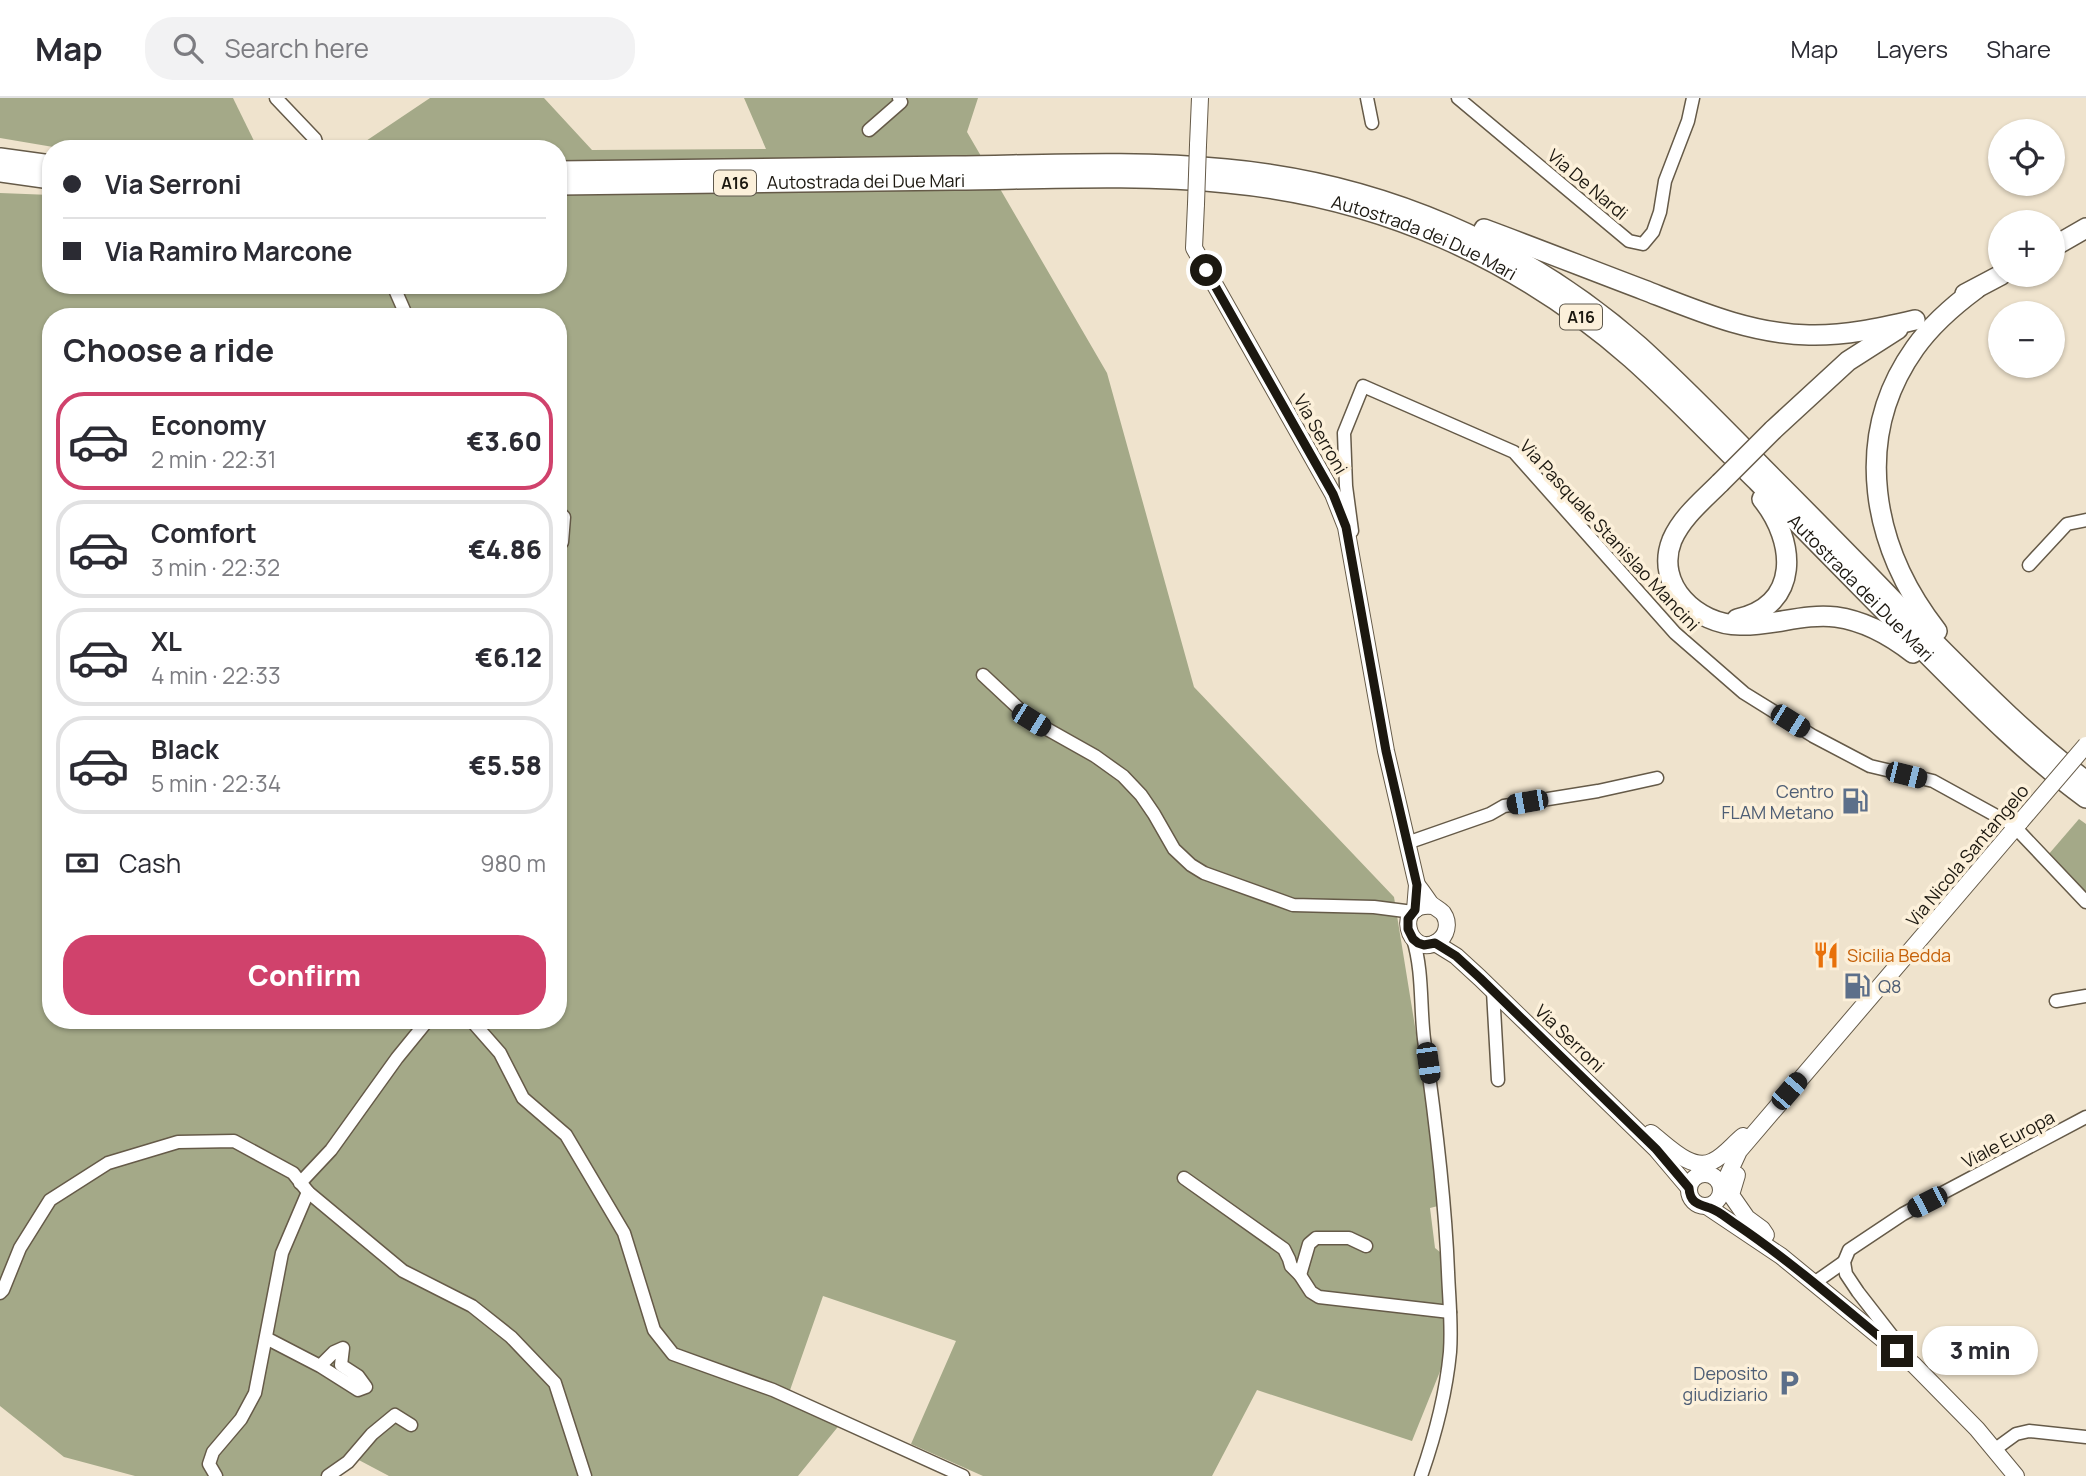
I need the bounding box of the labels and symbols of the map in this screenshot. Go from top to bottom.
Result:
street label: Via De Nardi [1543,143,1633,225]
street label: Autostrada dei Due Mari [767,168,965,194]
road number: A16 [714,170,756,195]
street label: Autostrada dei Due Mari [1329,189,1521,285]
route start [1190,254,1222,286]
road number: A16 [1560,304,1602,330]
street label: Via Serroni [1289,390,1353,478]
street label: Via Pasquale Stanislao Mancini [1515,434,1705,636]
street label: Autostrada dei Due Mari [1783,508,1940,667]
car [1008,700,1055,740]
car [1767,701,1814,741]
car [1884,760,1929,790]
place label: Centro FLAM Metano [1721,779,1834,824]
street label: Via Nicola Santangelo [1900,779,2034,931]
fuel station icon: Centro FLAM Metano [1840,786,1870,816]
car [1505,788,1550,816]
restaurant icon: Sicilia Bedda [1811,940,1841,970]
place label: Sicilia Bedda [1847,943,1951,967]
fuel station icon: Q8 [1842,971,1872,1001]
place label: Q8 [1878,974,1901,998]
street label: Via Serroni [1530,999,1610,1077]
car [1415,1041,1442,1085]
car [1768,1068,1811,1114]
street label: Viale Europa [1958,1105,2058,1173]
car [1904,1183,1951,1221]
callout: 3 min [1922,1326,2037,1376]
route end [1881,1335,1913,1367]
place label: Deposito giudiziario [1683,1361,1768,1406]
parking icon: Deposito giudiziario [1774,1368,1804,1398]

